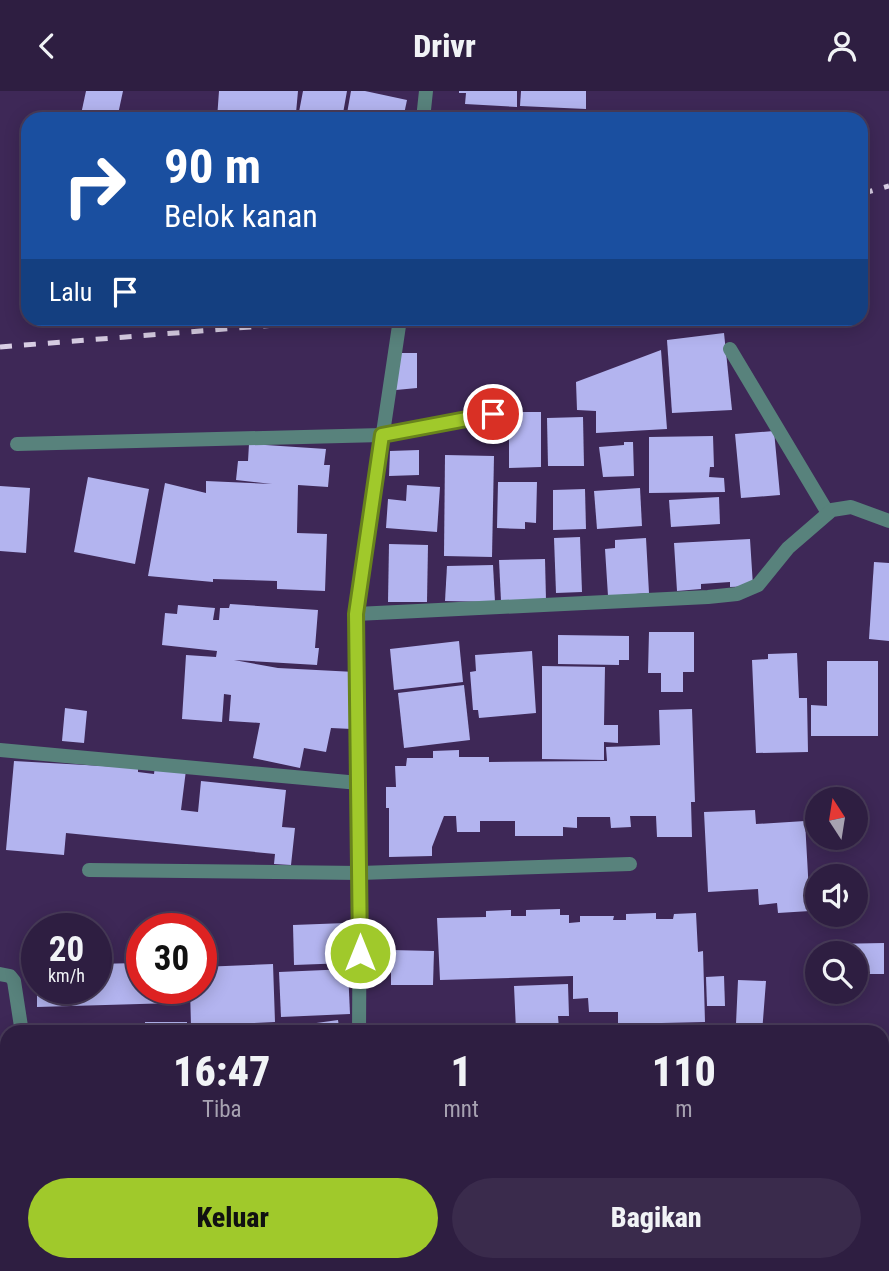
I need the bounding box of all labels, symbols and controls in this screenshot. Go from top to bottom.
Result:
icon: back [28,27,66,65]
text: Drivr [413,27,476,65]
icon: person [823,27,861,65]
text: 90 m [164,138,261,195]
icon: right [49,140,140,231]
text: Belok kanan [164,197,318,235]
icon: arrive [106,273,144,311]
text: Lalu [49,277,92,307]
pin [463,384,523,444]
icon: arrive [474,395,512,433]
north arrow [805,787,868,851]
map controls [805,787,868,1004]
button: sound [805,864,868,927]
speed limit sign: 30 [126,913,217,1004]
position arrow [323,916,397,990]
text: 20 [49,929,84,970]
button: search [805,941,868,1004]
text: km/h [48,965,85,986]
text: 16:47 [173,1047,270,1096]
text: 1 [450,1047,472,1096]
text: 110 [652,1047,716,1096]
text: Tiba [202,1096,242,1123]
text: mnt [443,1096,479,1123]
text: m [675,1096,693,1123]
button: Keluar [28,1178,438,1258]
button: Bagikan [452,1178,861,1258]

